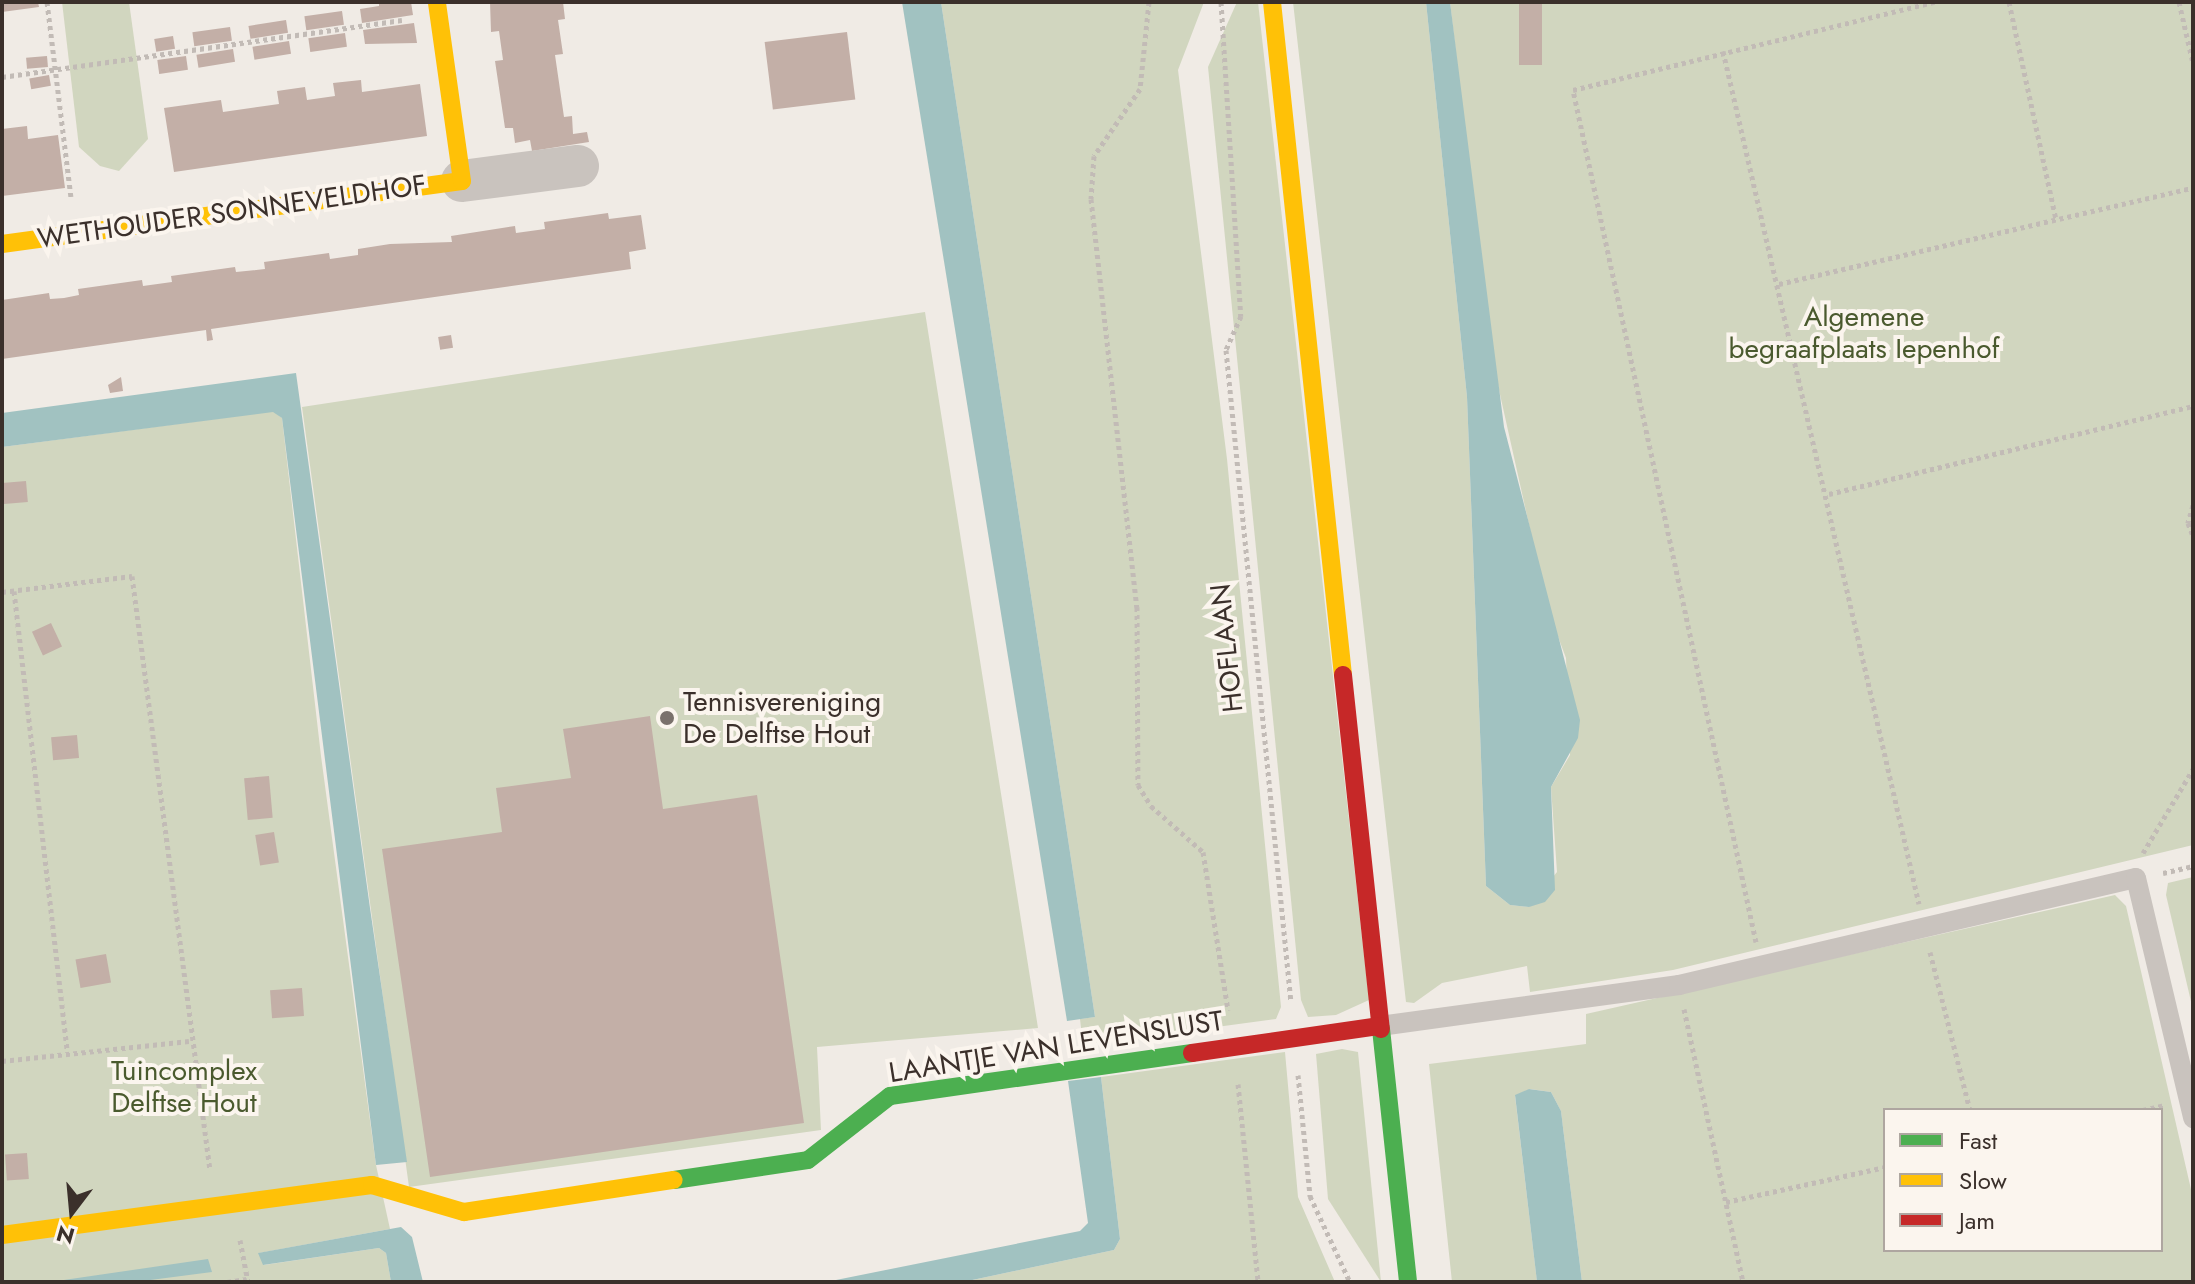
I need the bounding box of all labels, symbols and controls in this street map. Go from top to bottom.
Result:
street label: WETHOUDER SONNEVELDHOF [35,168,429,256]
park label: Algemene begraafplaats Iepenhof [1729,300,1999,366]
street label: HOFLAAN [1204,582,1250,714]
place label: Tennisvereniging De Delftse Hout [683,685,881,751]
marker: Tennisvereniging De Delftse Hout [658,709,676,727]
street label: LAANTJE VAN LEVENSLUST [886,1004,1226,1090]
park label: Tuincomplex Delftse Hout [111,1054,257,1120]
legend [1883,1108,2163,1252]
text: Fast [1959,1123,1997,1158]
text: Slow [1959,1163,2007,1198]
north arrow [32,1172,112,1252]
text: Jam [1959,1203,1995,1238]
text: N [53,1217,78,1253]

